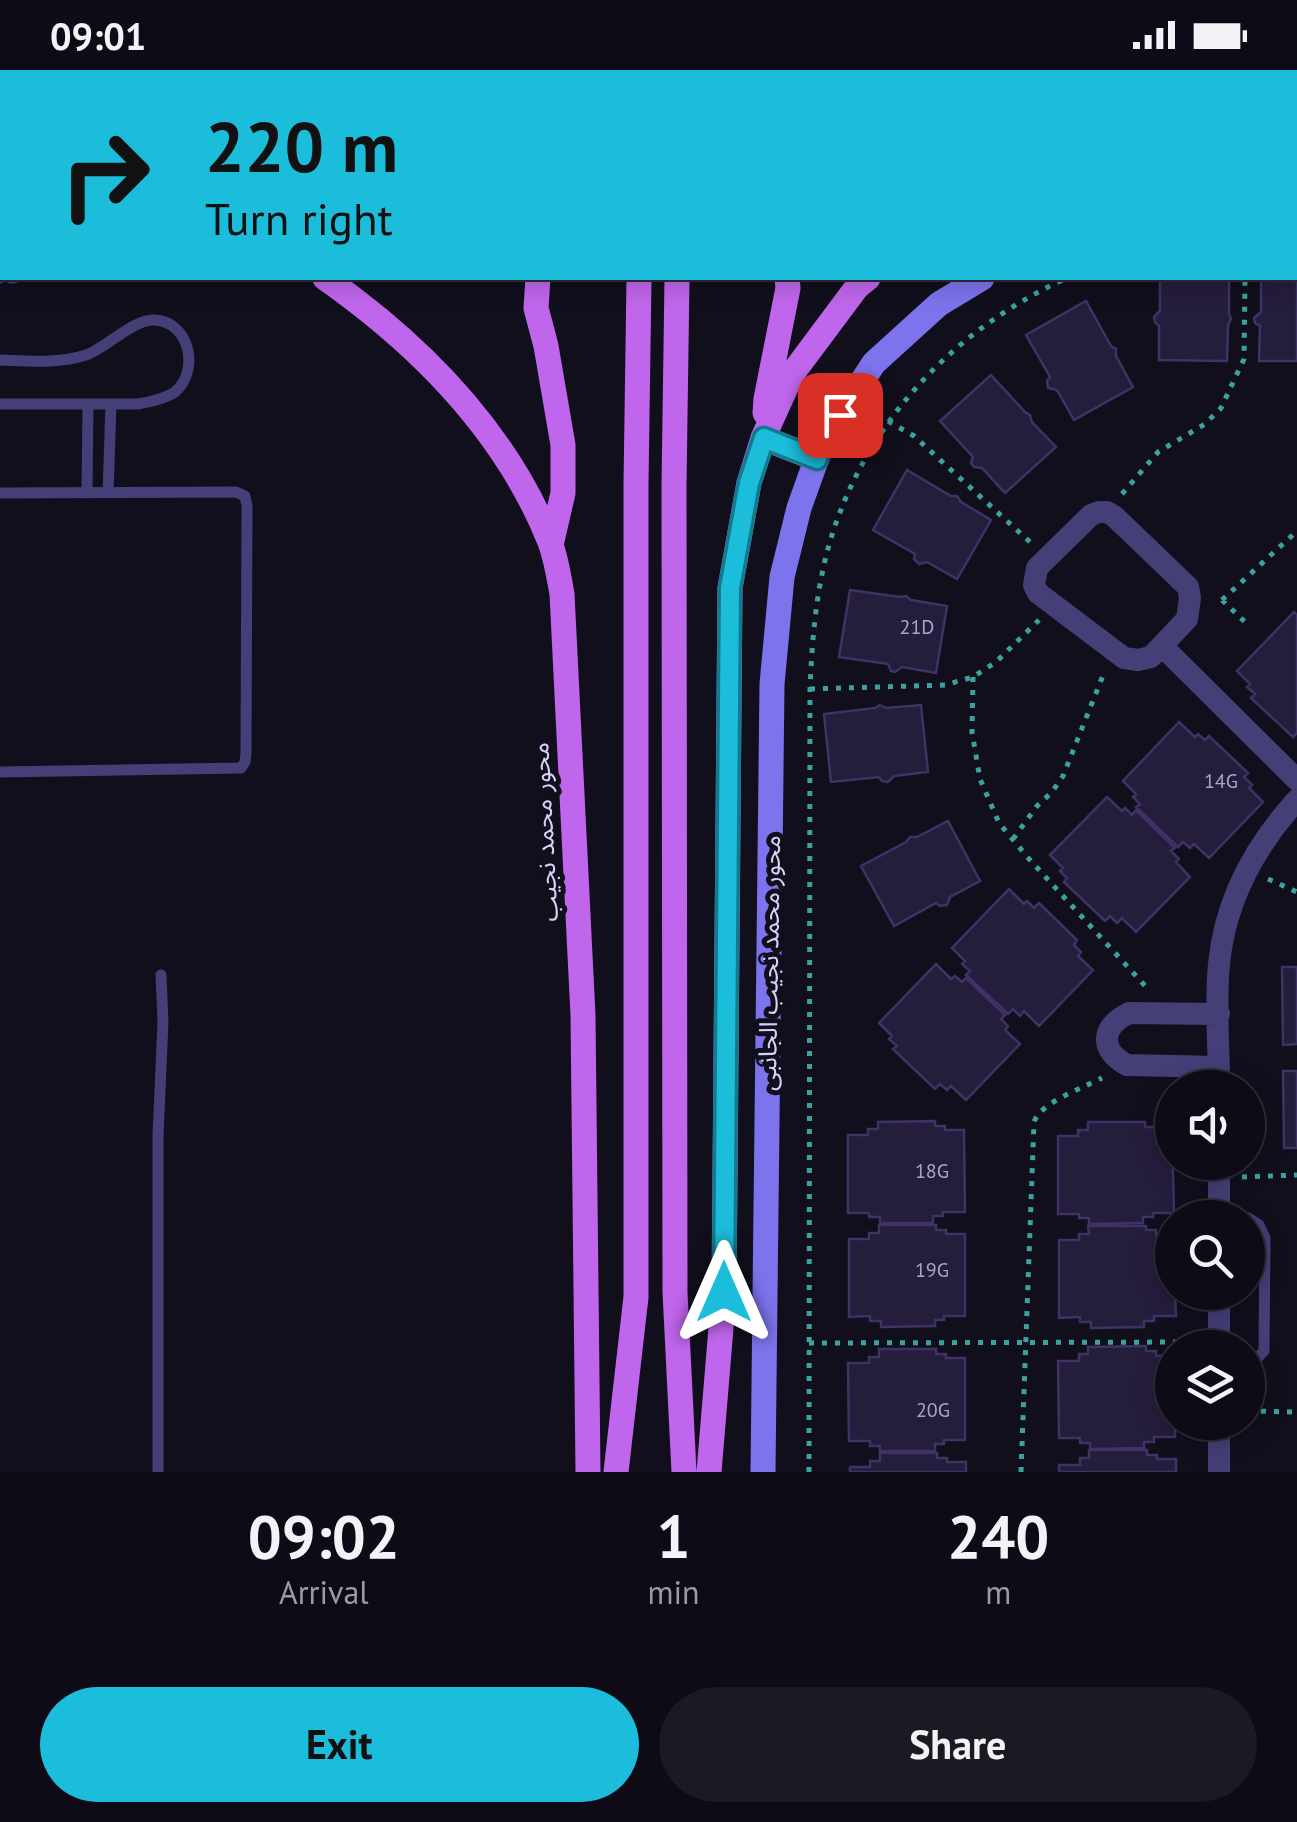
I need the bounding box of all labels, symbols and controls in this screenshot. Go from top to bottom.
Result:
text: 09:01 [50,11,146,60]
text: 220 m [205,101,398,191]
icon: right [40,110,170,240]
text: Turn right [205,189,393,247]
pin [798,373,883,458]
icon: arrive [813,388,868,443]
house number: 21D [900,614,934,640]
street label: محور محمد نجيب [523,742,565,922]
house number: 14G [1204,768,1238,794]
street label: محور محمد نجيب الجانبى [751,835,787,1091]
map controls [1155,1070,1265,1440]
button: sound [1155,1070,1265,1180]
house number: 18G [915,1158,949,1184]
button: search [1155,1200,1265,1310]
position arrow [672,1240,776,1344]
house number: 19G [915,1257,949,1283]
button: layers [1155,1330,1265,1440]
house number: 20G [916,1397,950,1423]
text: 09:02 [248,1497,400,1575]
text: 1 [657,1497,691,1575]
text: 240 [947,1497,1049,1575]
text: Arrival [279,1571,369,1613]
text: min [648,1571,700,1613]
text: m [985,1571,1011,1613]
button: Exit [40,1687,639,1802]
button: Share [659,1687,1257,1802]

